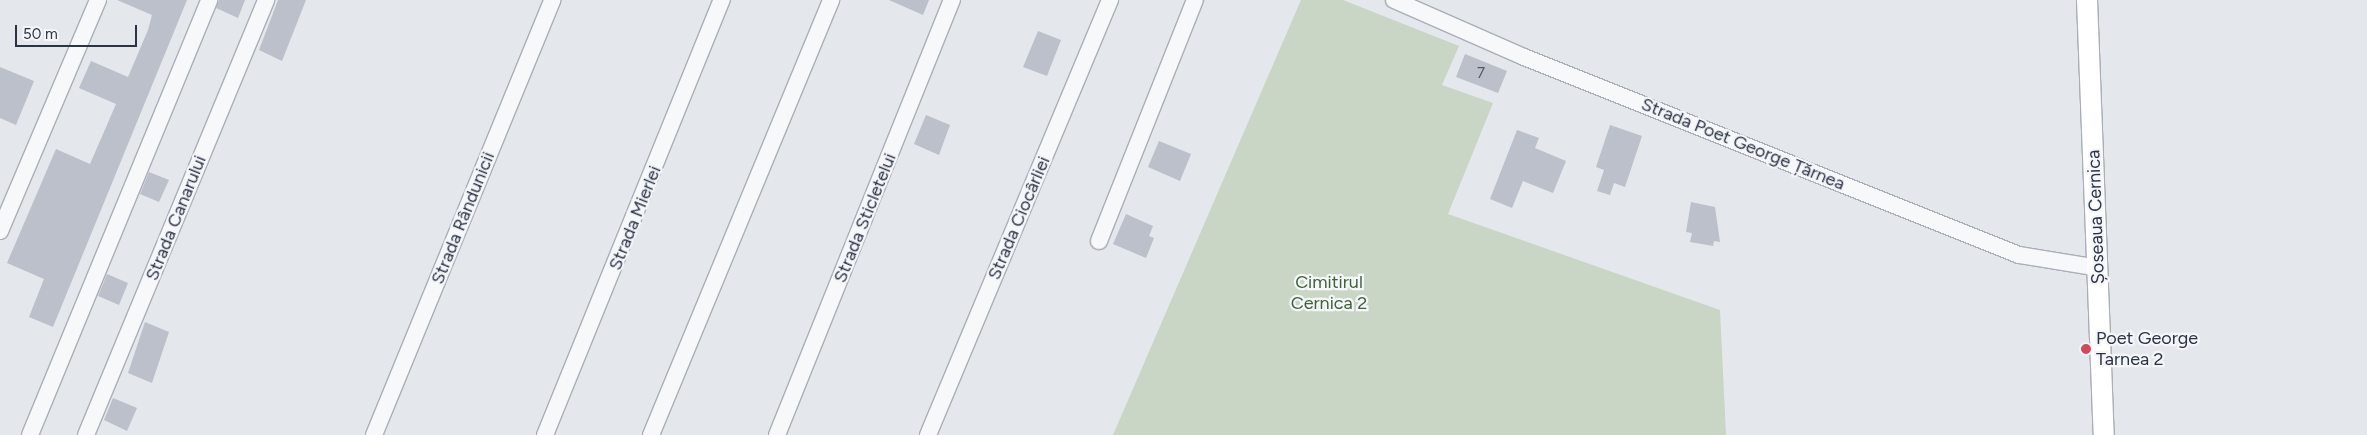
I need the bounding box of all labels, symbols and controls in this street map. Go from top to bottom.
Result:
scale bar [18,15,140,47]
text: 50 m [23,25,58,43]
house number: 7 [1477,65,1485,83]
street label: Strada Poet George Țărnea [1638,93,1848,195]
street label: Strada Rândunicii [427,149,499,287]
street label: Șoseaua Cernica [2083,149,2109,285]
street label: Strada Sticletelui [829,150,901,286]
street label: Strada Canarului [141,152,211,284]
street label: Strada Ciocârliei [983,153,1055,283]
street label: Strada Mierlei [604,163,666,273]
park label: Cimitirul Cernica 2 [1291,272,1367,314]
place label: Poet George Tarnea 2 [2096,328,2198,370]
marker: Poet George Tarnea 2 [2080,343,2092,355]

